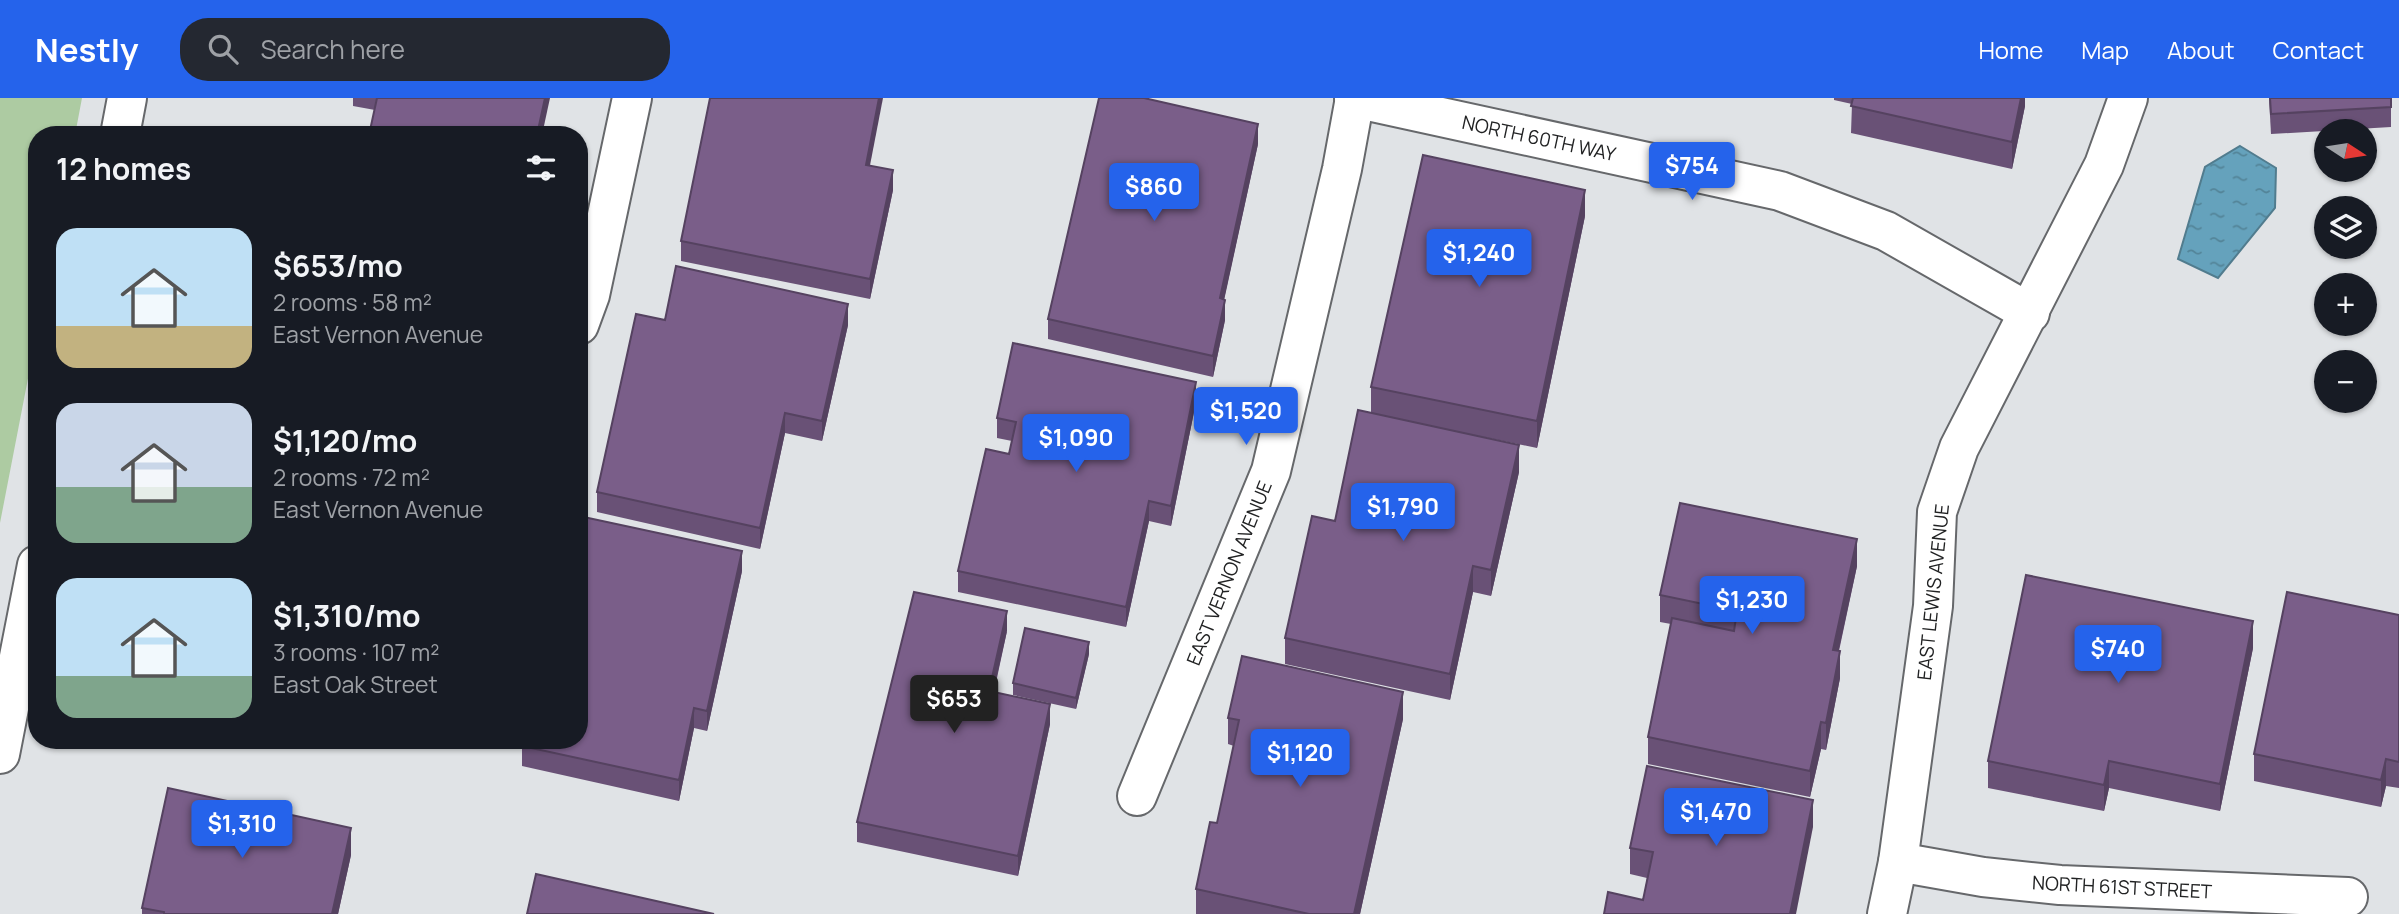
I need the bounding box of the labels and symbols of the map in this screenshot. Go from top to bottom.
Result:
street label: NORTH 60TH WAY [1460,109,1619,167]
north arrow [2314,119,2376,182]
pin: $754 [1651,142,1733,202]
pin: $860 [1113,164,1195,223]
pin: $1,240 [1422,230,1536,289]
pin: $1,520 [1189,388,1303,447]
pin: $1,090 [1019,414,1133,474]
street label: EAST VERNON AVENUE [1180,477,1278,669]
pin: $1,790 [1346,484,1460,543]
street label: EAST LEWIS AVENUE [1911,503,1955,681]
pin: $1,230 [1695,576,1809,636]
pin: $740 [2077,626,2159,685]
pin: $653 [913,676,995,735]
pin: $1,120 [1243,730,1357,789]
pin: $1,470 [1659,788,1773,848]
pin: $1,310 [185,800,299,860]
street label: NORTH 61ST STREET [2031,869,2213,905]

